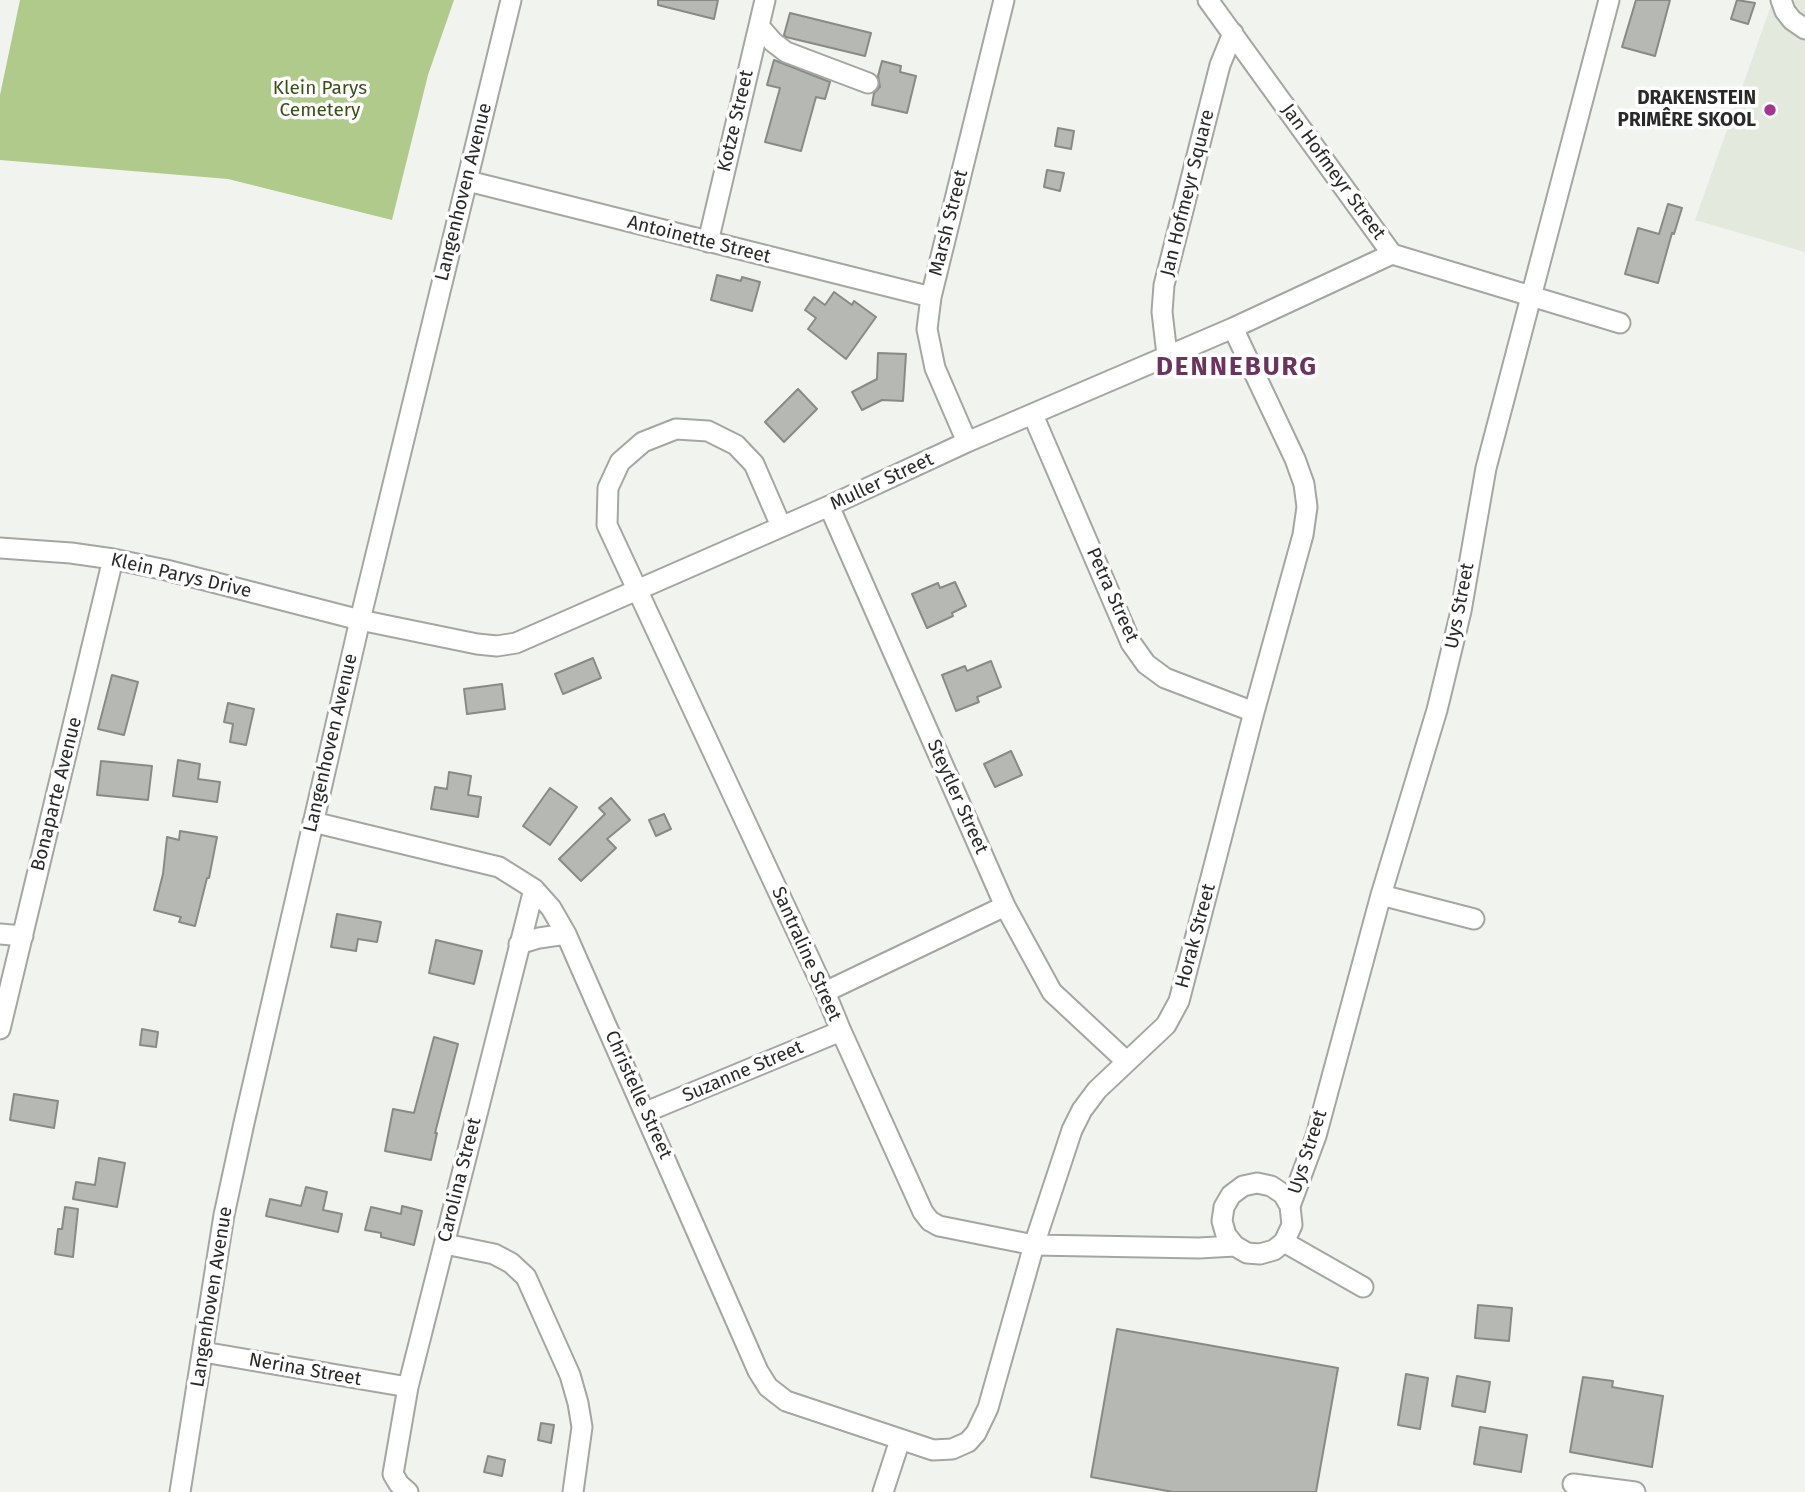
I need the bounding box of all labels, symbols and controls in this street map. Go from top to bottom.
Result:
street label: Kotze Street [713,68,759,174]
park label: Klein Parys Cemetery [273,78,367,122]
place label: DRAKENSTEIN PRIMÊRE SKOOL [1618,88,1756,132]
street label: Jan Hofmeyr Street [1276,100,1390,244]
street label: Langenhoven Avenue [431,101,497,283]
marker: DRAKENSTEIN PRIMÊRE SKOOL [1762,102,1778,118]
street label: Jan Hofmeyr Square [1156,107,1220,279]
street label: Marsh Street [925,167,973,279]
street label: Antoinette Street [625,211,773,269]
district label: DENNEBURG [1157,352,1317,384]
street label: Muller Street [827,448,937,516]
street label: Petra Street [1081,544,1143,646]
street label: Klein Parys Drive [108,549,254,603]
street label: Uys Street [1440,561,1480,651]
street label: Langenhoven Avenue [299,651,363,835]
street label: Bonaparte Avenue [27,715,87,873]
street label: Steytler Street [922,736,992,858]
street label: Horak Street [1171,881,1221,991]
street label: Santraline Street [766,883,846,1025]
street label: Christelle Street [600,1027,676,1163]
street label: Suzanne Street [679,1036,807,1108]
street label: Uys Street [1284,1107,1332,1197]
street label: Carolina Street [434,1115,486,1245]
street label: Langenhoven Avenue [186,1205,238,1389]
street label: Nerina Street [247,1349,363,1391]

